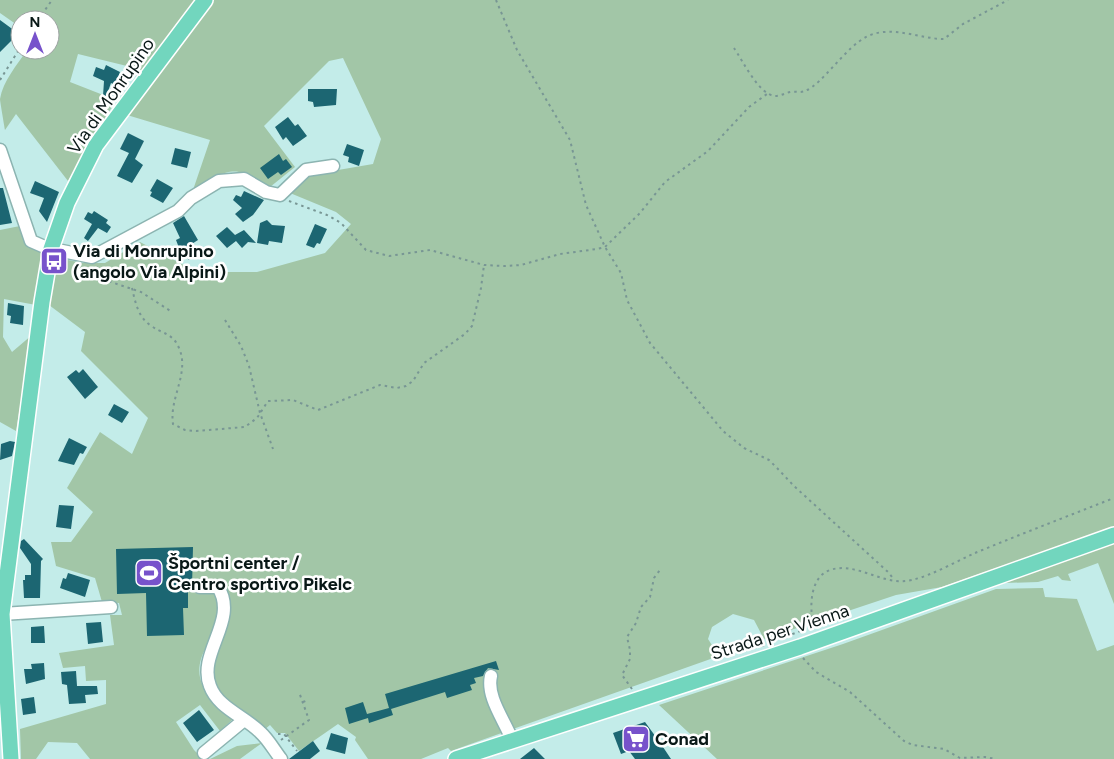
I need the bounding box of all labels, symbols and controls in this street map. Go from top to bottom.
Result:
north arrow [10,10,60,60]
text: N [30,14,40,31]
street label: Via di Monrupino [63,34,159,158]
place label: Via di Monrupino (angolo Via Alpini) [73,240,226,283]
bus stop icon: Via di Monrupino (angolo Via Alpini) [39,246,69,276]
place label: Športni center / Centro sportivo Pikelc [168,552,352,595]
sports icon: Športni center / Centro sportivo Pikelc [134,558,164,588]
street label: Strada per Vienna [708,599,852,665]
supermarket icon: Conad [621,724,651,754]
place label: Conad [655,728,709,750]

